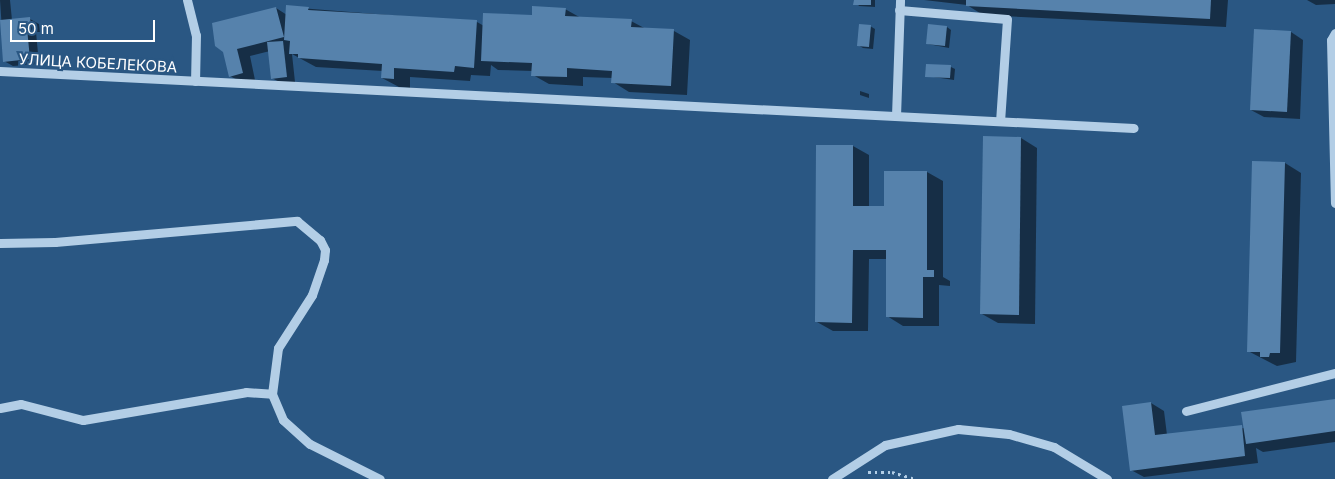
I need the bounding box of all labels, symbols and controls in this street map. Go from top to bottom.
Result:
scale bar [12,10,158,42]
text: 50 m [18,19,54,38]
street label: УЛИЦА КОБЕЛЕКОВА [18,50,178,76]

